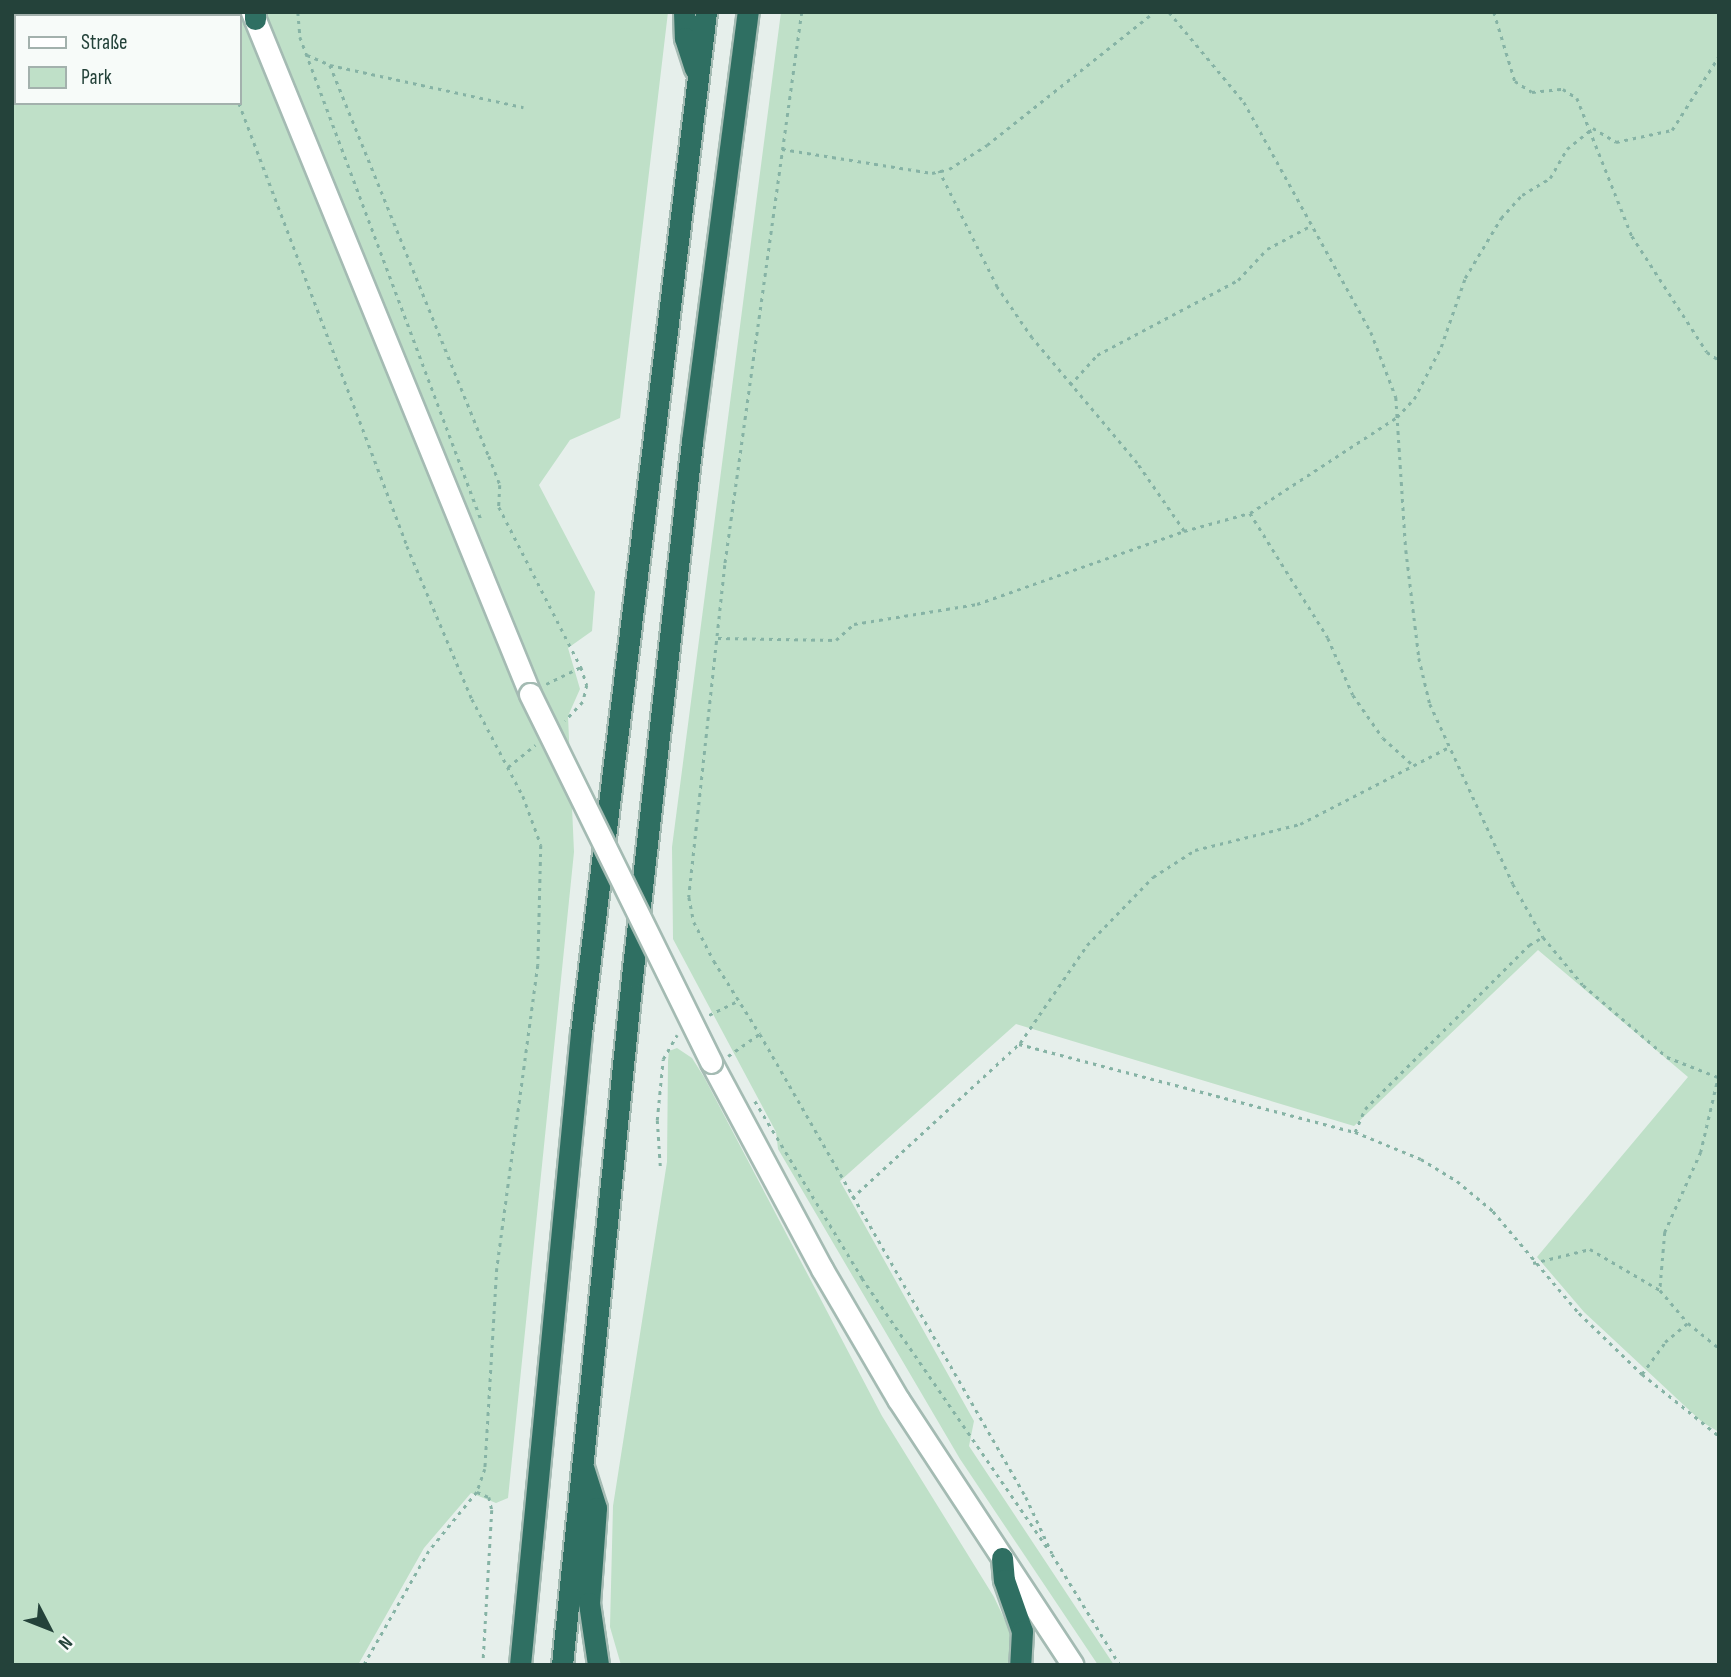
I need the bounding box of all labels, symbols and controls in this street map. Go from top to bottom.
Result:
legend [14,14,242,105]
text: Straße [81,30,127,55]
text: Park [81,65,112,90]
north arrow [14,1593,84,1663]
text: N [53,1631,77,1654]

